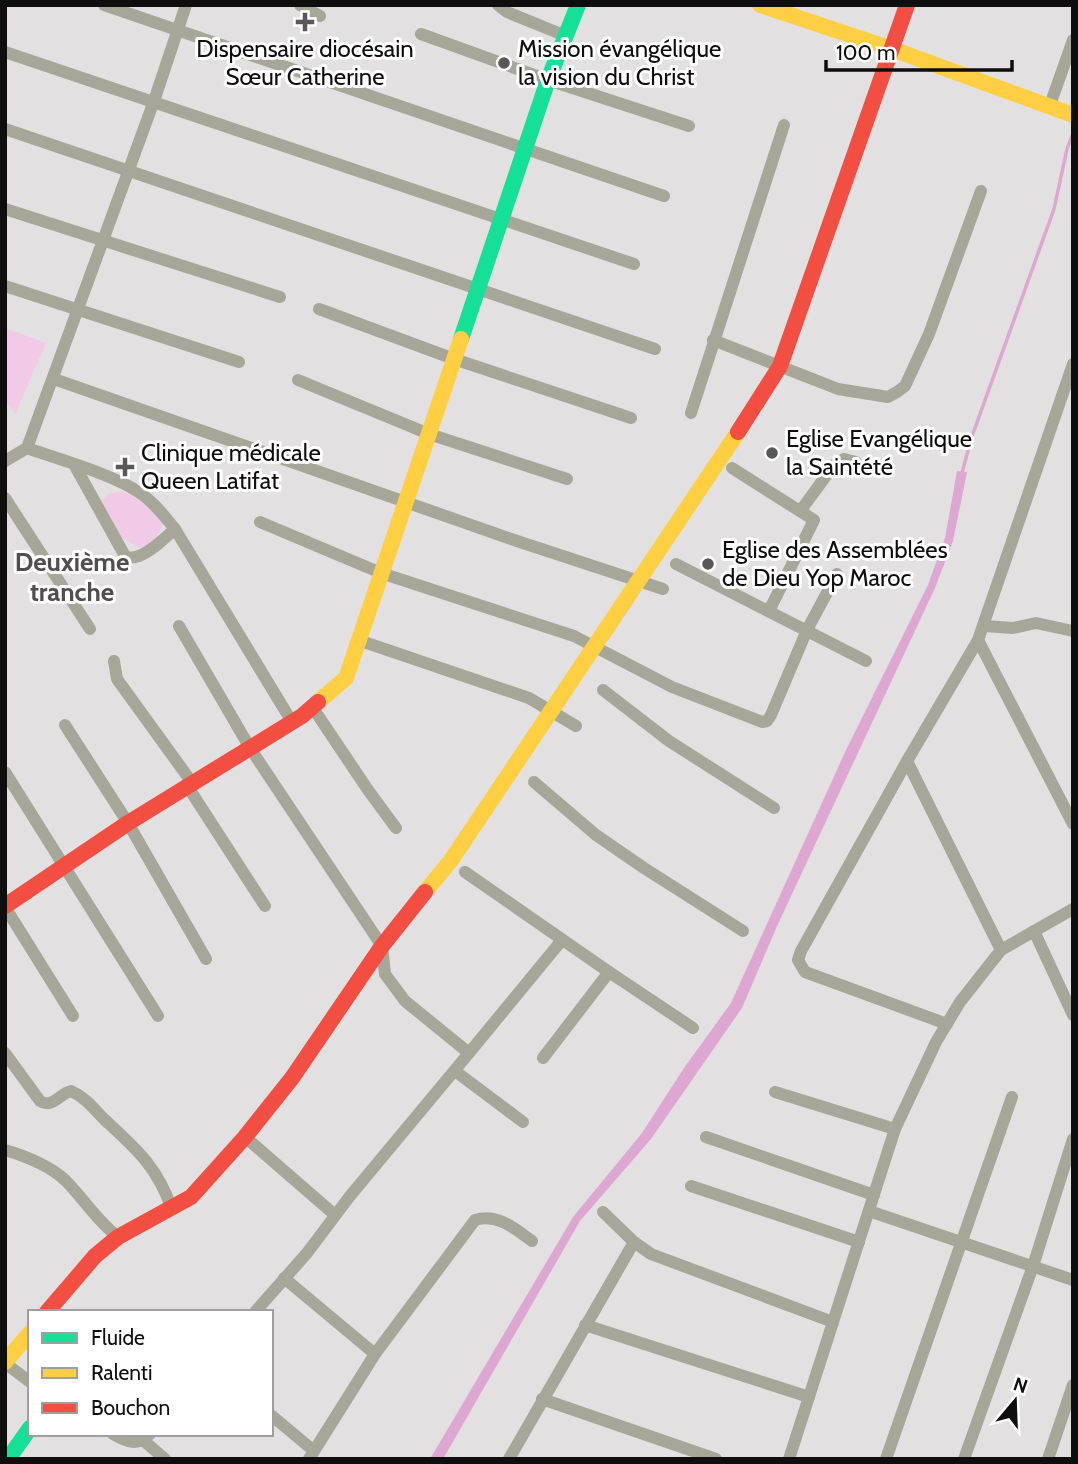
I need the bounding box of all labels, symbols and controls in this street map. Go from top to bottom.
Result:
marker: Dispensaire diocésain Sœur Catherine [295,12,315,32]
scale bar [826,28,1012,72]
place label: Dispensaire diocésain Sœur Catherine [196,34,414,91]
place label: Mission évangélique la vision du Christ [518,34,721,91]
text: 100 m [836,40,895,65]
marker: Mission évangélique la vision du Christ [496,55,512,71]
place label: Eglise Evangélique la Saintété [786,424,972,481]
place label: Clinique médicale Queen Latifat [141,438,321,495]
marker: Eglise Evangélique la Saintété [764,445,780,461]
marker: Clinique médicale Queen Latifat [115,457,135,477]
place label: Eglise des Assemblées de Dieu Yop Maroc [722,535,948,592]
district label: Deuxième tranche [15,546,129,608]
marker: Eglise des Assemblées de Dieu Yop Maroc [700,556,716,572]
legend [28,1310,273,1436]
text: Fluide [91,1325,145,1350]
text: Ralenti [91,1360,152,1385]
north arrow [980,1366,1050,1436]
text: N [1010,1372,1030,1398]
text: Bouchon [91,1395,170,1420]

